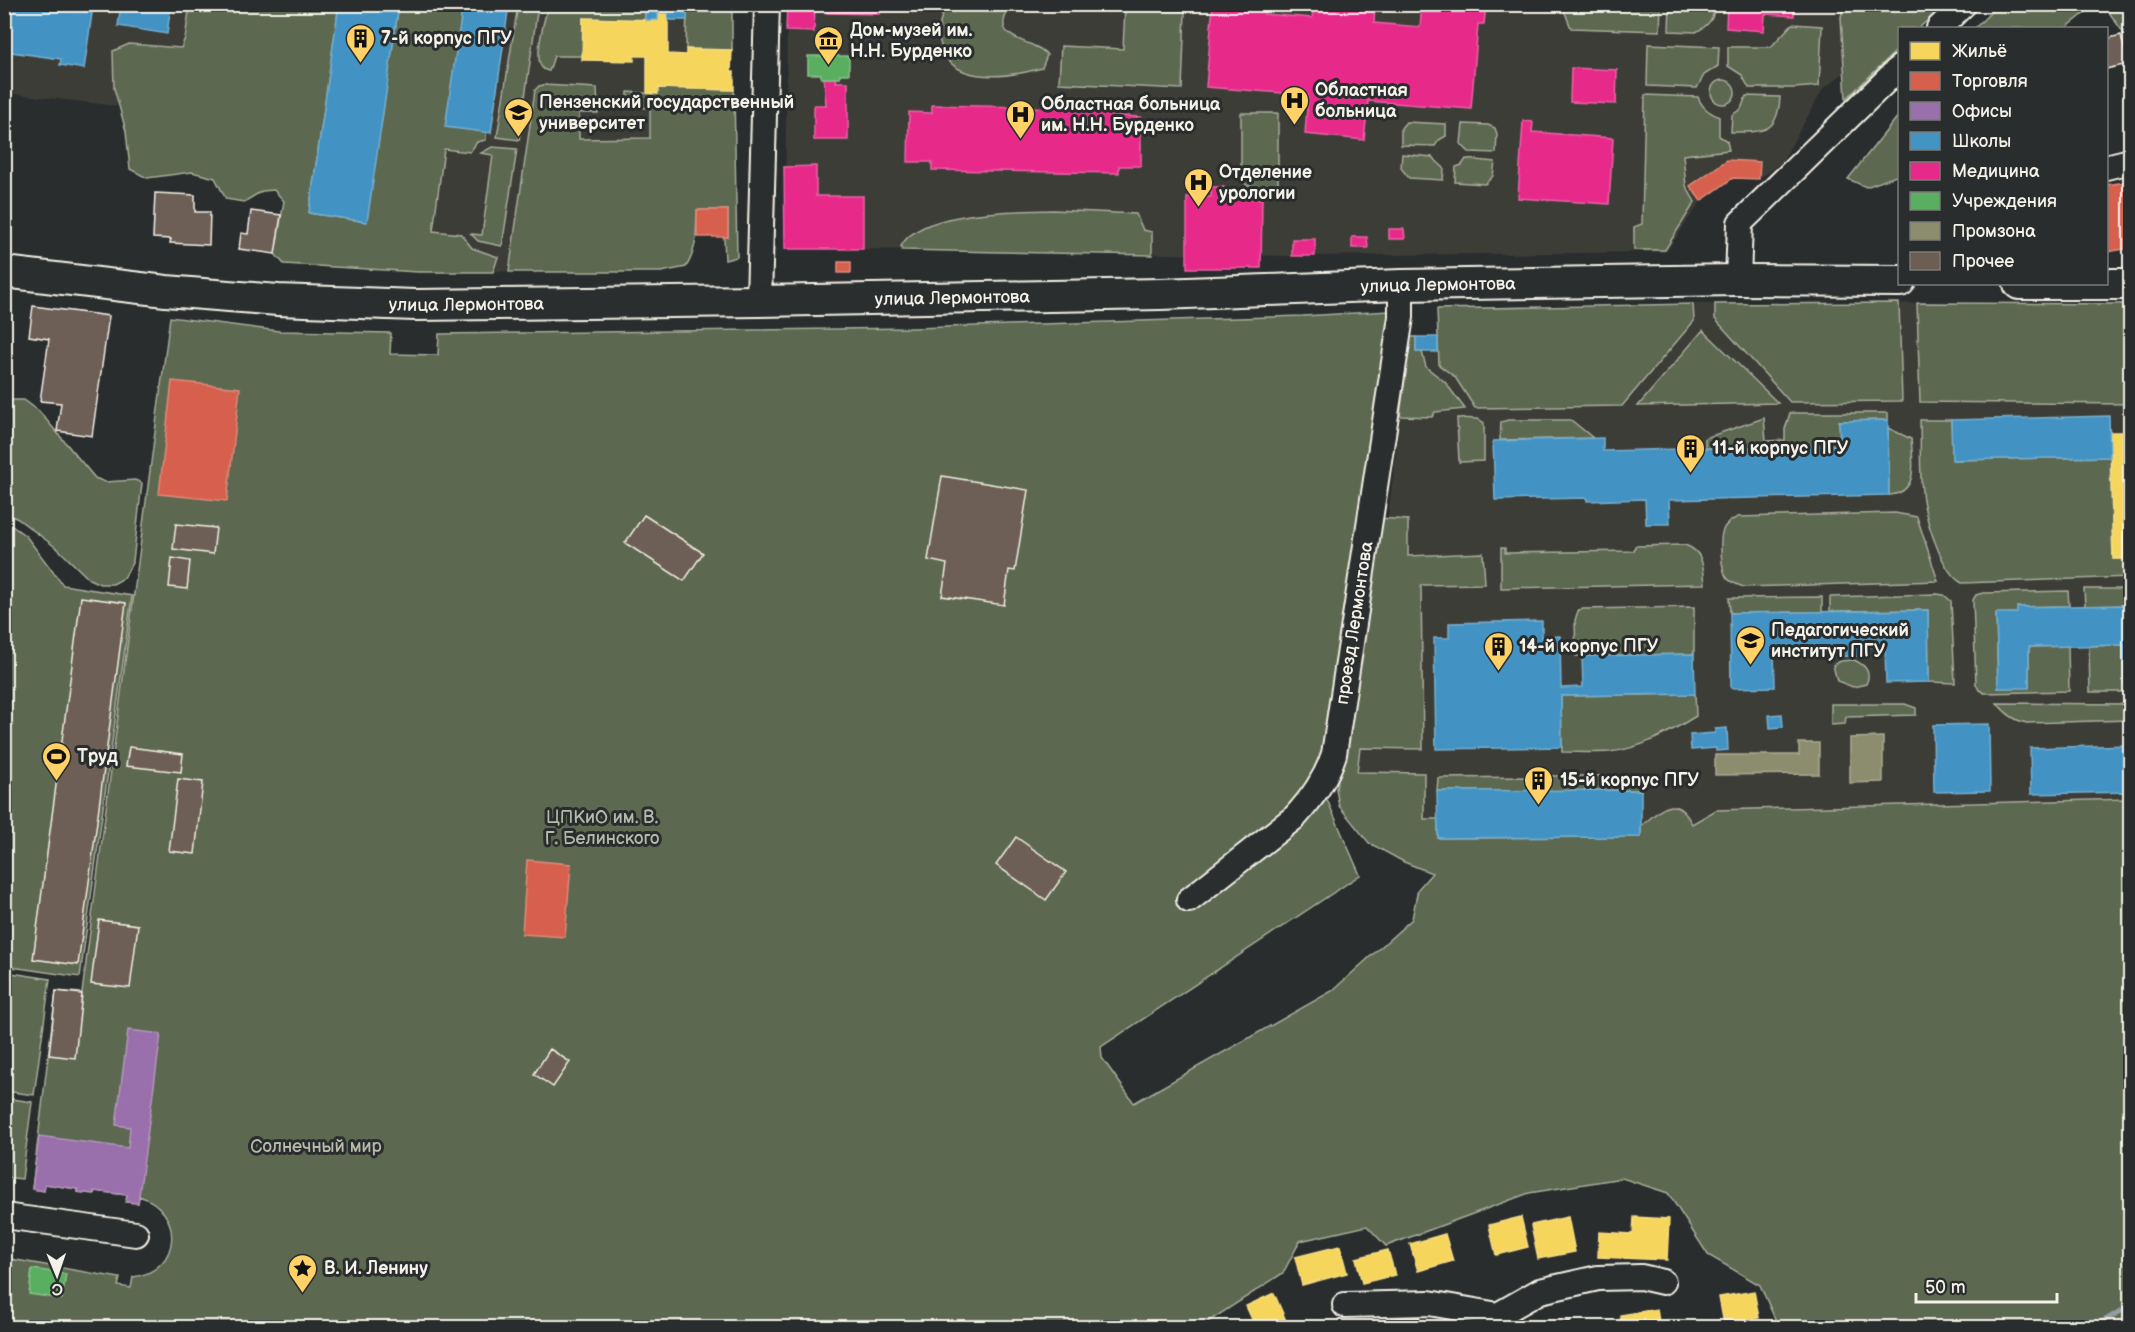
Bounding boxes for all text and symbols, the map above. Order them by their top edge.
place label: Дом-музей им. Н.Н. Бурденко [850,20,973,62]
building icon: 7-й корпус ПГУ [344,22,376,64]
museum icon: Дом-музей им. Н.Н. Бурденко [813,24,845,66]
legend [1898,27,2108,285]
place label: 7-й корпус ПГУ [381,28,513,49]
text: Жильё [1952,41,2007,62]
text: Торговля [1952,71,2028,92]
place label: Областная больница [1315,80,1408,122]
hospital icon: Областная больница [1278,84,1310,126]
place label: Пензенский государственный университет [539,92,794,134]
place label: Областная больница им. Н.Н. Бурденко [1041,94,1221,136]
school or university icon: Пензенский государственный университет [502,96,534,138]
hospital icon: Областная больница им. Н.Н. Бурденко [1004,98,1036,140]
text: Офисы [1952,101,2012,122]
text: Школы [1952,131,2011,152]
text: Медицина [1952,161,2040,182]
place label: Отделение урологии [1219,162,1312,204]
hospital icon: Отделение урологии [1182,166,1214,208]
text: Учреждения [1952,191,2057,212]
text: Промзона [1952,221,2036,242]
text: Прочее [1952,251,2014,272]
street label: улица Лермонтова [1360,273,1516,298]
street label: улица Лермонтова [875,286,1031,310]
street label: улица Лермонтова [388,293,545,316]
building icon: 11-й корпус ПГУ [1675,432,1707,474]
place label: 11-й корпус ПГУ [1712,438,1849,459]
street label: проезд Лермонтова [1332,539,1378,706]
place label: Педагогический институт ПГУ [1771,620,1909,662]
school or university icon: Педагогический институт ПГУ [1734,624,1766,666]
building icon: 14-й корпус ПГУ [1482,630,1514,672]
place label: 14-й корпус ПГУ [1519,636,1659,657]
sports icon: Труд [40,740,72,782]
place label: Труд [77,746,118,767]
building icon: 15-й корпус ПГУ [1523,764,1555,806]
place label: 15-й корпус ПГУ [1560,770,1700,791]
park label: ЦПКиО им. В. Г. Белинского [545,807,659,849]
park label: Солнечный мир [250,1136,382,1157]
north arrow [27,1245,87,1305]
place icon: В. И. Ленину [287,1252,319,1294]
place label: В. И. Ленину [324,1258,428,1279]
scale bar [1916,1266,2057,1304]
text: 50 m [1925,1277,1966,1298]
text: С [52,1279,63,1298]

